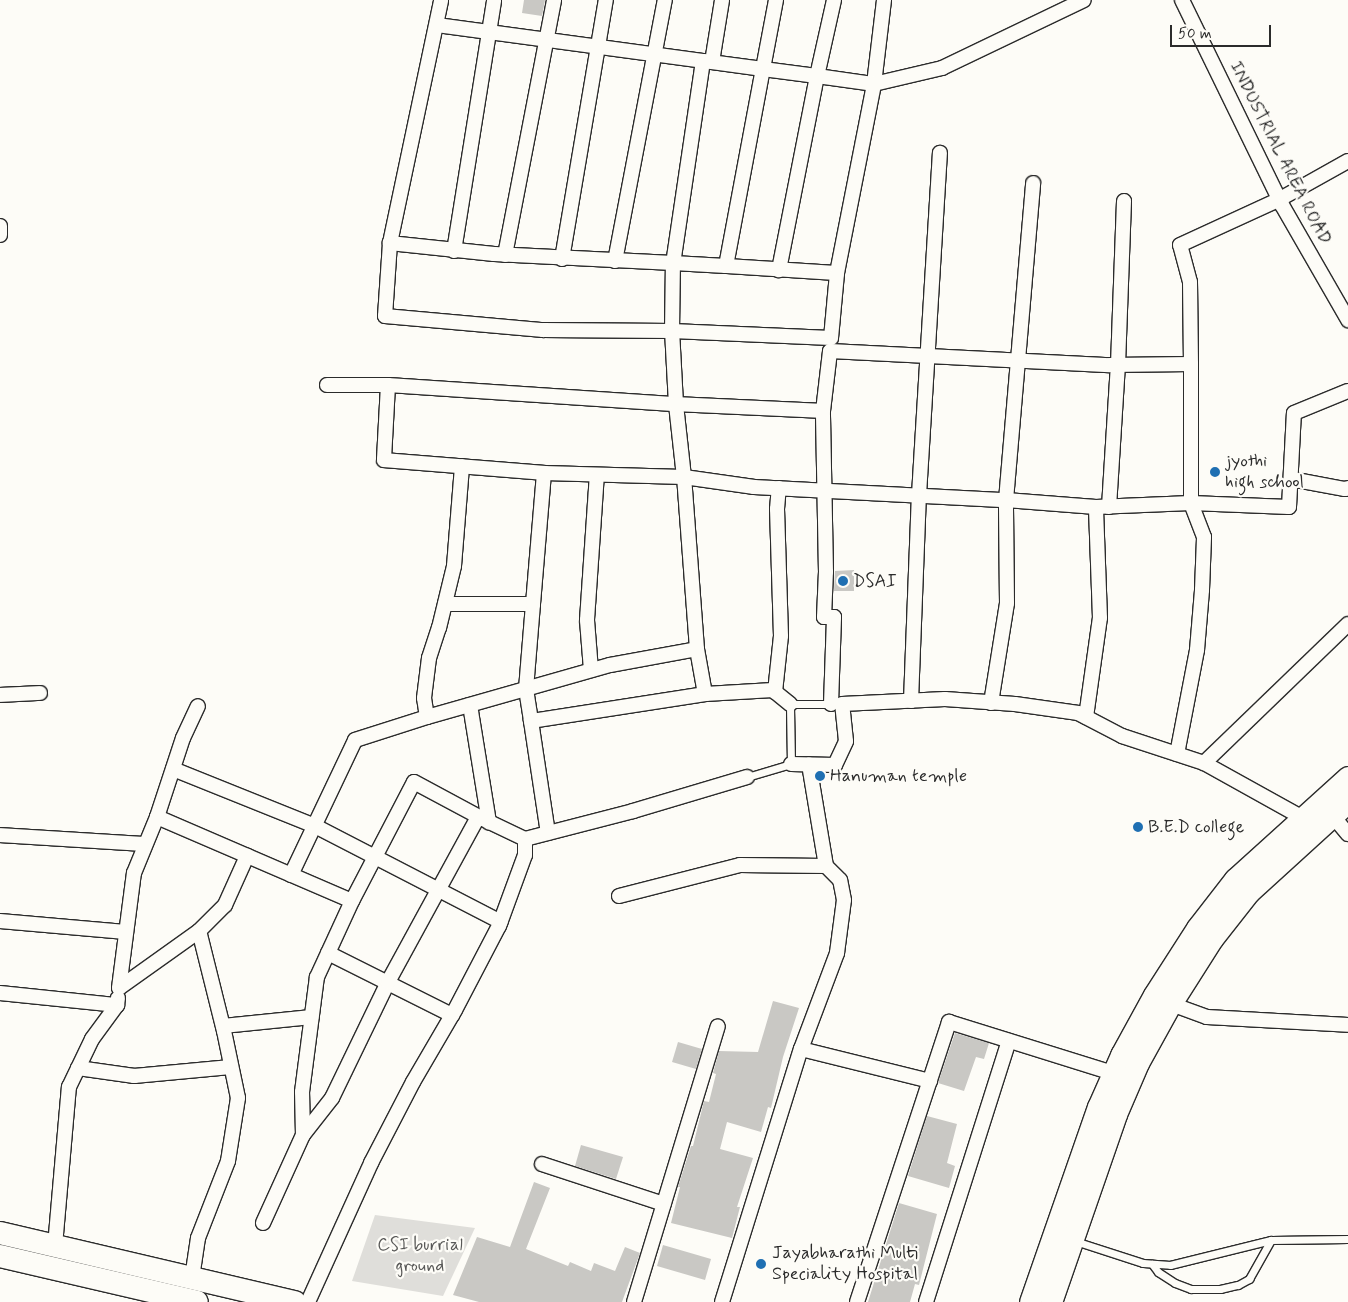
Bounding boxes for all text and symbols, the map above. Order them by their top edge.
scale bar [1173,15,1274,47]
text: 50 m [1178,24,1212,44]
street label: INDUSTRIAL AREA ROAD [1224,57,1336,249]
place label: jyothi high school [1225,451,1304,494]
marker: jyothi high school [1209,466,1221,478]
place label: DSAI [853,570,897,592]
marker: DSAI [837,575,849,587]
place label: Hanuman temple [830,765,968,787]
marker: Hanuman temple [814,770,826,782]
place label: B.E.D college [1148,816,1242,838]
marker: B.E.D college [1132,821,1144,833]
park label: CSI burrial ground [375,1235,465,1278]
place label: Jayabharathi Multi Speciality Hospital [772,1243,920,1286]
marker: Jayabharathi Multi Speciality Hospital [754,1257,768,1271]

